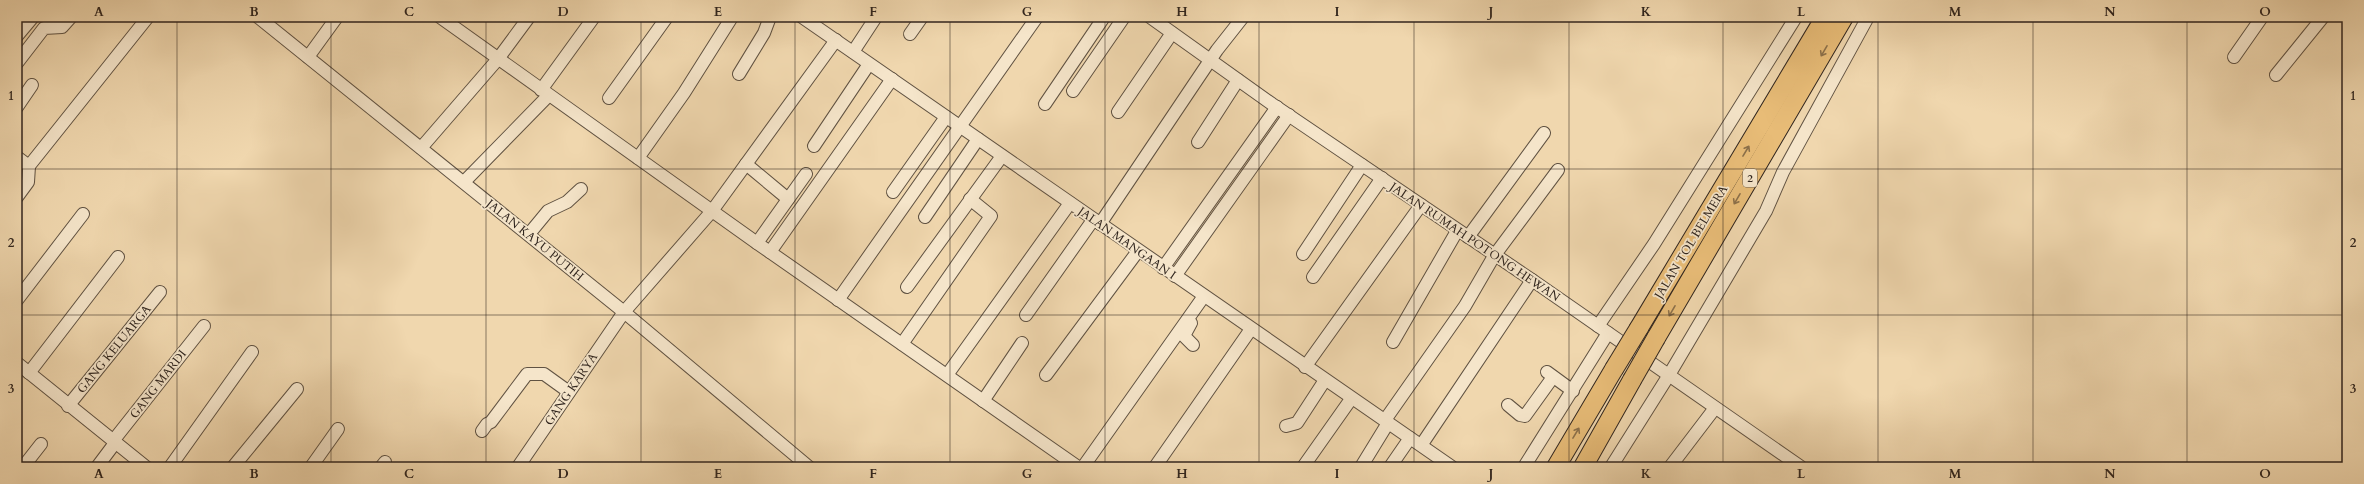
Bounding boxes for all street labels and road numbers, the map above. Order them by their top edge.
road number: 2 [1743,169,1757,187]
street label: JALAN RUMAH POTONG HEWAN [1385,178,1564,306]
street label: JALAN TOL BELMERA [1650,182,1732,304]
street label: JALAN KAYU PUTIH [481,194,587,284]
street label: JALAN MANGAAN I [1073,202,1179,283]
street label: GANG KELUARGA [73,301,155,396]
street label: GANG MARDI [126,346,190,422]
street label: GANG KARYA [541,349,601,428]

